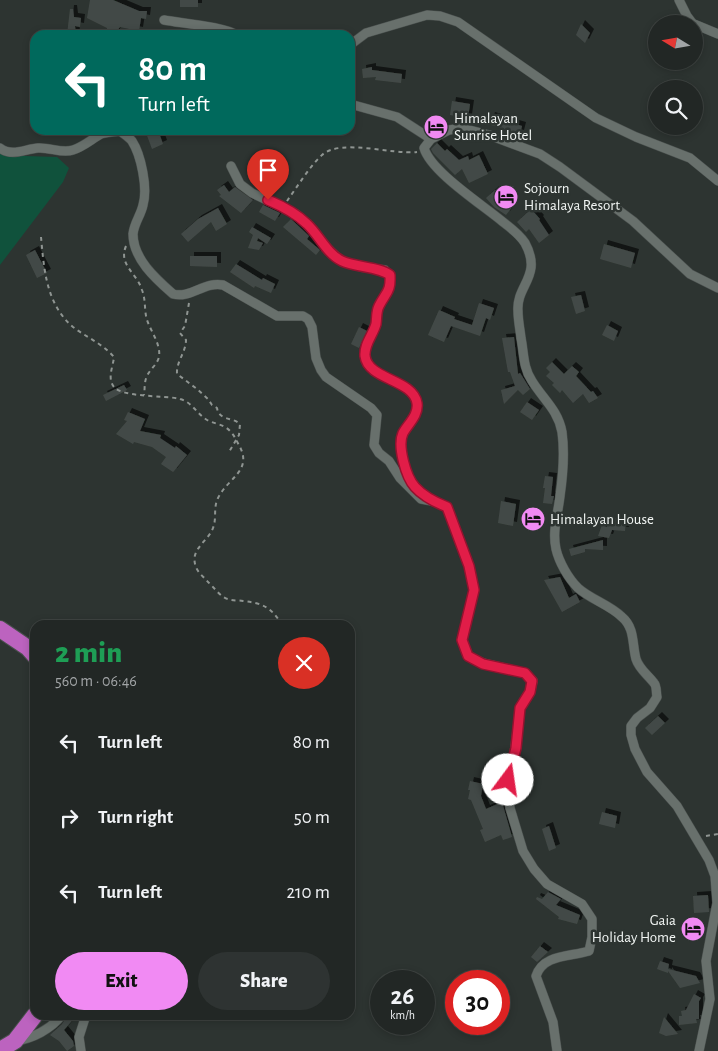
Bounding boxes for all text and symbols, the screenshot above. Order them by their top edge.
north arrow [648,15,702,70]
map controls [648,15,703,135]
icon: left [55,50,120,115]
text: 80 m [138,52,207,87]
button: search [648,80,703,135]
text: Turn left [138,93,210,115]
place label: Himalayan Sunrise Hotel [454,111,532,143]
hotel icon: Himalayan Sunrise Hotel [423,114,449,140]
pin [247,149,289,200]
icon: arrive [254,156,282,184]
place label: Sojourn Himalaya Resort [524,181,620,213]
hotel icon: Sojourn Himalaya Resort [493,184,519,210]
hotel icon: Himalayan House [520,506,546,532]
place label: Himalayan House [550,512,654,527]
button: close [278,637,330,689]
text: 2 min [55,638,122,668]
text: 560 m · 06:46 [55,673,137,689]
icon: left [55,729,83,757]
text: Turn left [98,733,162,752]
text: 80 m [293,733,330,752]
position arrow [481,753,533,805]
icon: right [55,804,83,832]
text: Turn right [98,808,173,827]
text: 50 m [294,808,330,827]
icon: left [55,879,83,907]
text: Turn left [98,883,162,902]
text: 210 m [286,883,330,902]
place label: Gaia Holiday Home [592,913,676,945]
hotel icon: Gaia Holiday Home [680,916,706,942]
button: Exit [55,952,188,1010]
button: Share [198,952,330,1010]
speed limit sign: 30 [445,970,510,1035]
text: 26 [391,984,414,1009]
text: km/h [390,1009,415,1021]

